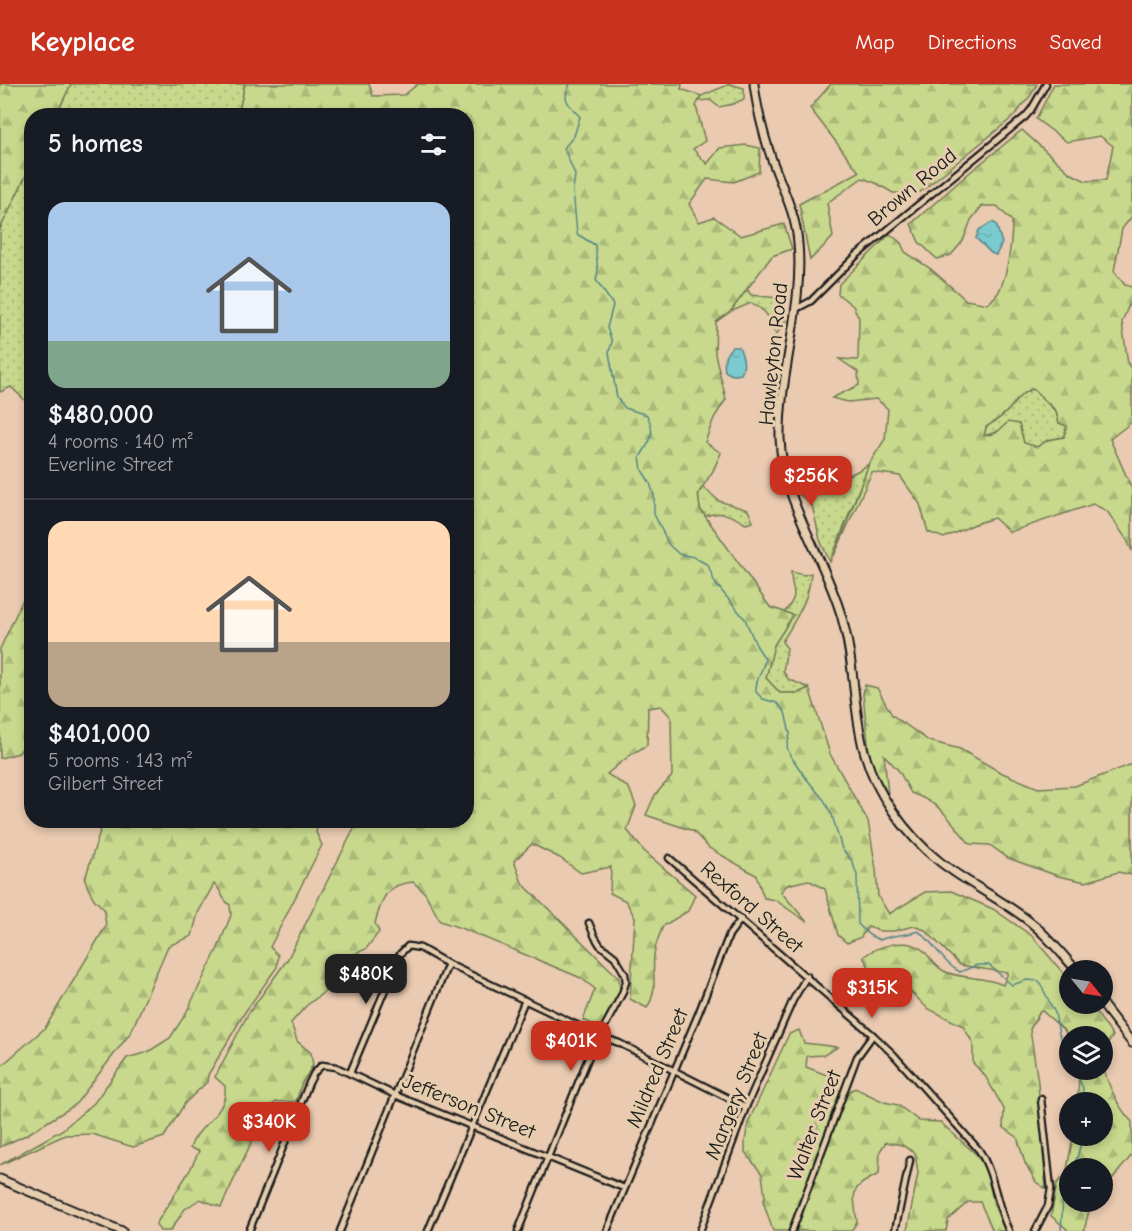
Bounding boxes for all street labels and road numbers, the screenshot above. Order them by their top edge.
street label: Brown Road [863,143,961,231]
street label: Hawleyton Road [754,281,792,427]
street label: Rexford Street [696,856,809,959]
street label: Mildred Street [621,1004,693,1131]
street label: Margery Street [700,1028,773,1163]
street label: Walter Street [782,1066,846,1183]
street label: Jefferson Street [399,1068,540,1144]

